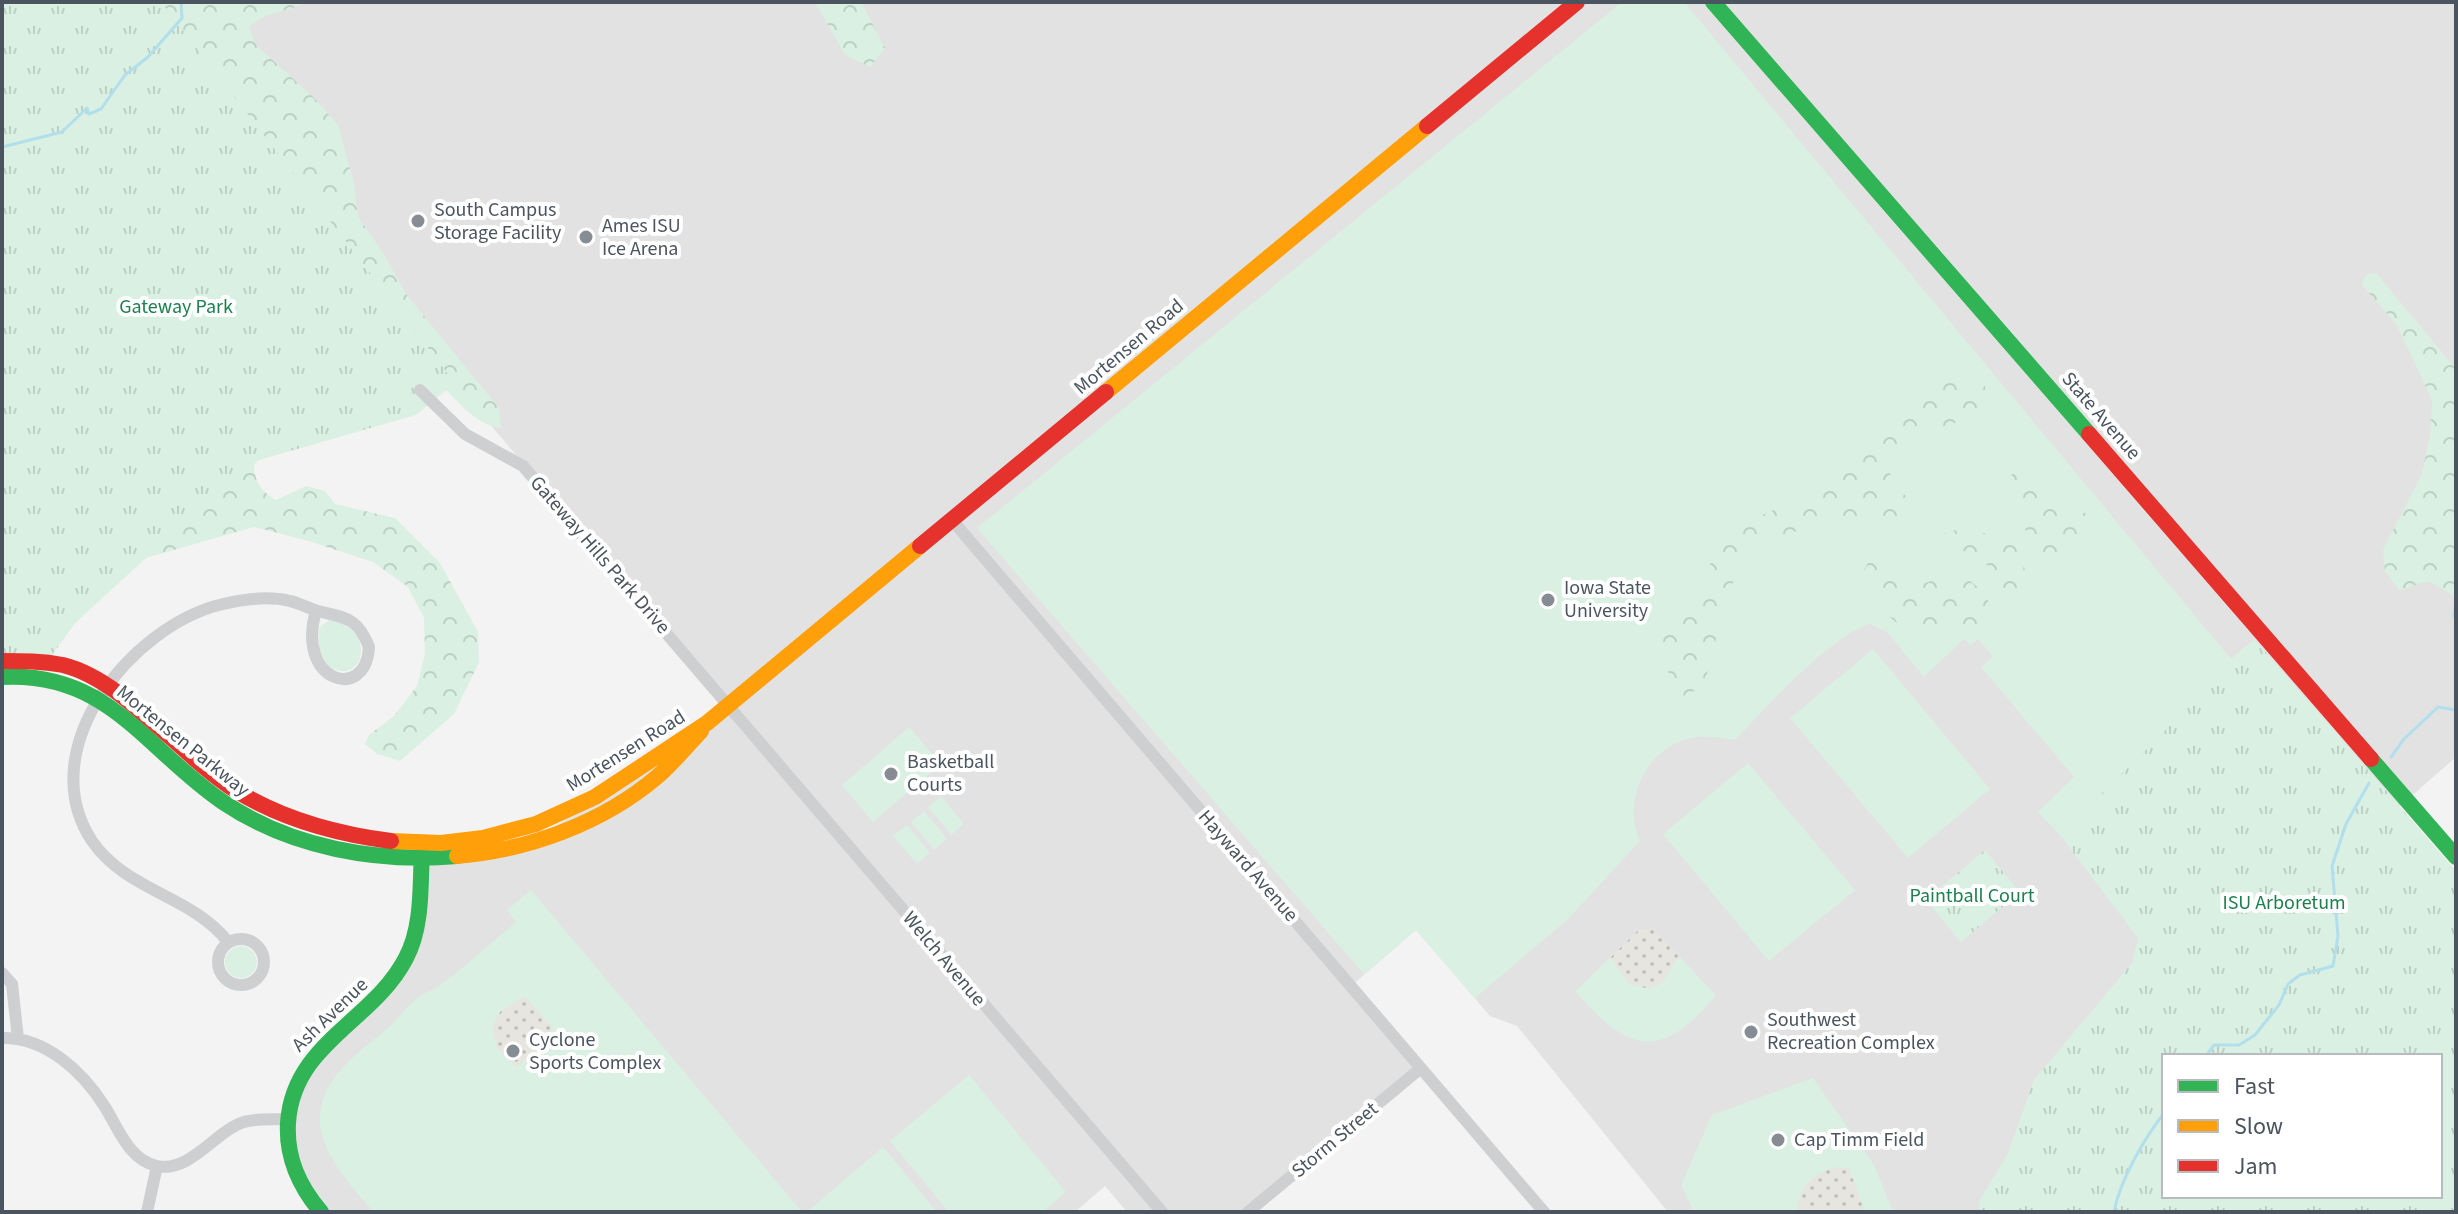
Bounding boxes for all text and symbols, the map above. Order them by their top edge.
place label: South Campus Storage Facility [434,196,562,247]
marker: South Campus Storage Facility [409,212,427,230]
place label: Ames ISU Ice Arena [602,212,681,263]
marker: Ames ISU Ice Arena [577,228,595,246]
park label: Gateway Park [119,293,233,321]
street label: Mortensen Road [1068,293,1190,401]
street label: State Avenue [2055,366,2147,466]
street label: Gateway Hills Park Drive [523,470,677,640]
place label: Iowa State University [1564,574,1651,625]
marker: Iowa State University [1539,591,1557,609]
street label: Mortensen Parkway [110,679,256,804]
street label: Mortensen Road [561,703,691,799]
place label: Basketball Courts [907,748,994,799]
marker: Basketball Courts [882,765,900,783]
street label: Hayward Avenue [1191,804,1305,928]
park label: Paintball Court [1909,882,2035,910]
park label: ISU Arboretum [2222,889,2346,917]
street label: Welch Avenue [896,905,992,1013]
street label: Ash Avenue [286,971,374,1058]
place label: Southwest Recreation Complex [1767,1006,1935,1057]
marker: Southwest Recreation Complex [1742,1023,1760,1041]
place label: Cyclone Sports Complex [529,1026,661,1077]
marker: Cyclone Sports Complex [504,1042,522,1060]
legend [2162,1054,2442,1198]
text: Fast [2234,1069,2275,1104]
street label: Storm Street [1286,1095,1384,1185]
text: Slow [2234,1109,2283,1144]
place label: Cap Timm Field [1794,1126,1924,1154]
marker: Cap Timm Field [1769,1131,1787,1149]
text: Jam [2234,1149,2278,1184]

